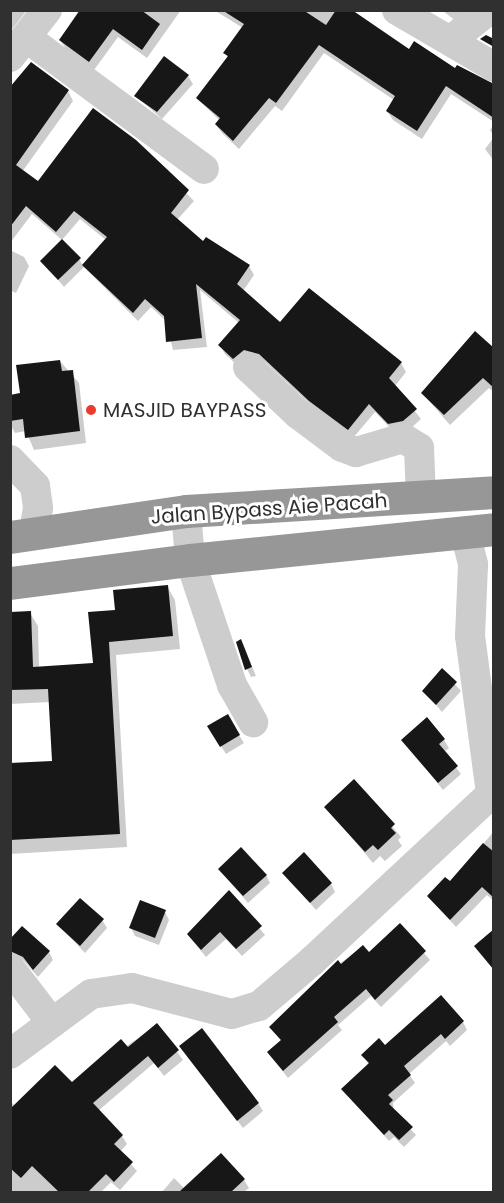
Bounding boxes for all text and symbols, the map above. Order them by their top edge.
place label: MASJID BAYPASS [103,398,266,422]
marker: MASJID BAYPASS [84,403,98,417]
street label: Jalan Bypass Aie Pacah [150,489,388,529]

